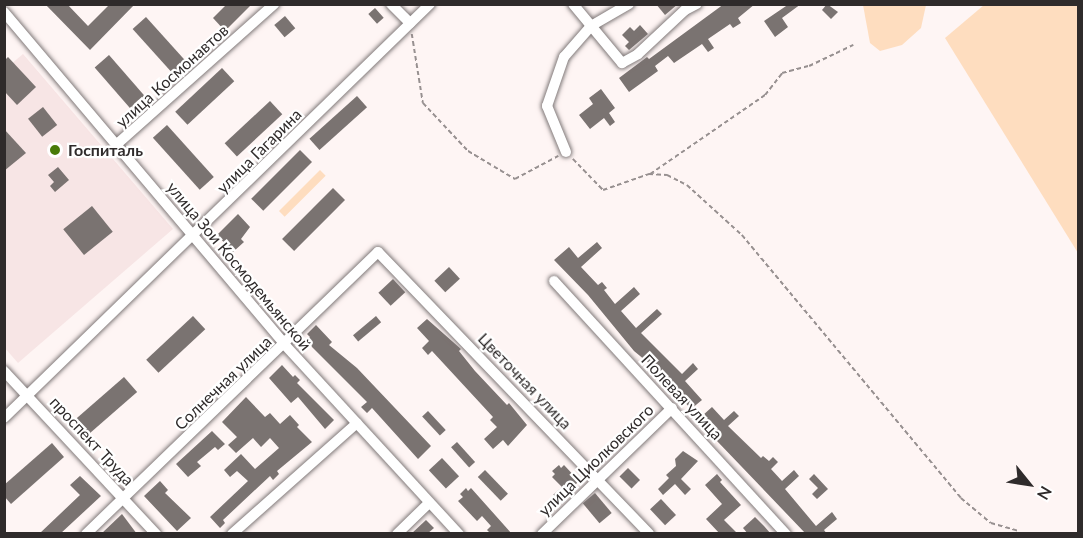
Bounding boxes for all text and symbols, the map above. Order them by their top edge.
street label: улица Космонавтов [112,21,232,131]
street label: улица Гагарина [213,105,305,197]
place label: Госпиталь [68,140,143,160]
marker: Госпиталь [46,141,64,159]
street label: улица Зои Космодемьянской [163,178,315,354]
street label: Цветочная улица [474,329,576,433]
street label: Солнечная улица [171,332,275,434]
street label: Полевая улица [638,350,726,444]
street label: проспект Труда [46,393,138,489]
street label: улица Циолковского [534,400,658,520]
north arrow [999,454,1059,514]
text: N [1034,483,1056,503]

